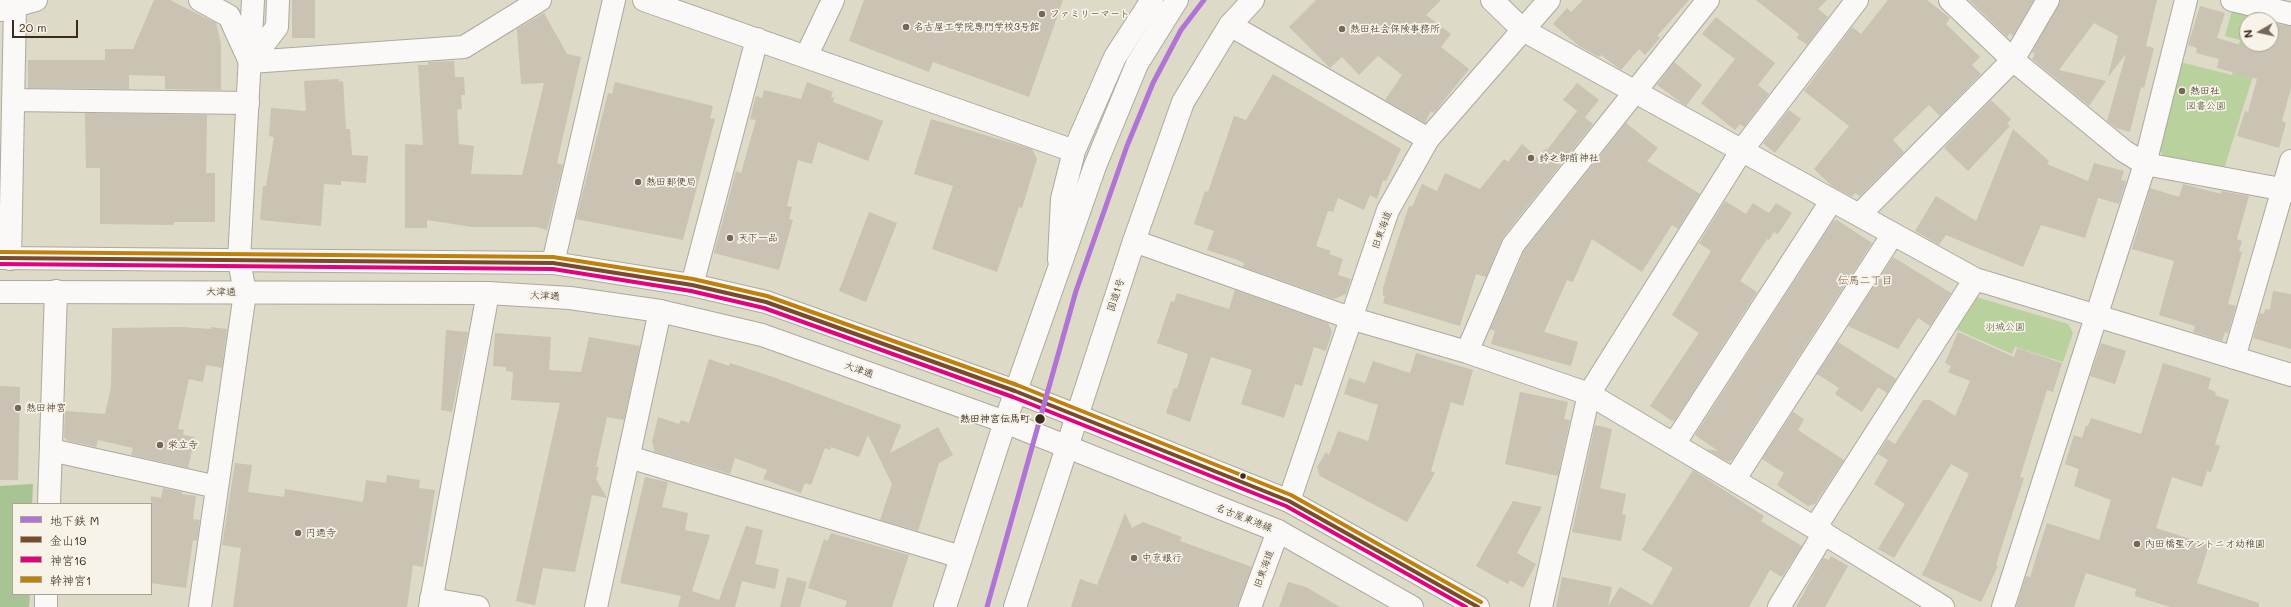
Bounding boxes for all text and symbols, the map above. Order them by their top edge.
place label: ファミリーマート [1050,8,1130,20]
marker: ファミリーマート [1037,9,1047,19]
scale bar [14,12,80,38]
north arrow [2239,12,2279,52]
text: 20 m [19,19,47,35]
place label: 名古屋工学院専門学校3号館 [914,21,1040,33]
marker: 名古屋工学院専門学校3号館 [901,22,911,32]
place label: 熱田社会保険事務所 [1350,23,1440,35]
marker: 熱田社会保険事務所 [1337,24,1347,34]
text: N [2240,29,2256,39]
place label: 熱田社 [2190,85,2220,97]
marker: 熱田社 [2177,86,2187,96]
park label: 図書公園 [2186,100,2226,112]
place label: 鈴之御前神社 [1539,152,1599,164]
marker: 鈴之御前神社 [1526,153,1536,163]
place label: 熱田郵便局 [646,176,696,188]
marker: 熱田郵便局 [633,177,643,187]
street label: 旧東海道 [1370,209,1394,251]
place label: 天下一品 [738,232,778,244]
marker: 天下一品 [725,233,735,243]
district label: 伝馬二丁目 [1838,274,1892,288]
street label: 国道1号 [1105,277,1127,313]
street label: 大津通 [206,286,236,298]
street label: 大津通 [530,289,560,303]
park label: 羽城公園 [1985,321,2025,333]
street label: 大津通 [843,359,875,381]
place label: 熱田神宮 [26,402,66,414]
marker: 熱田神宮 [13,403,23,413]
marker: 熱田神宮伝馬町 [1033,412,1047,426]
place label: 熱田神宮伝馬町 [960,413,1030,425]
place label: 栄立寺 [168,439,198,451]
marker: 栄立寺 [155,440,165,450]
unlabelled marker [1238,471,1248,481]
street label: 名古屋東港線 [1214,502,1274,534]
legend [12,503,152,595]
text: 地下鉄 M [50,512,99,528]
place label: 円通寺 [306,527,336,539]
marker: 円通寺 [293,528,303,538]
text: 金山19 [50,532,86,548]
place label: 内田橋聖アントニオ幼稚園 [2145,538,2265,550]
marker: 内田橋聖アントニオ幼稚園 [2132,539,2142,549]
street label: 旧東海道 [1252,548,1276,590]
text: 神宮16 [50,552,87,568]
place label: 中京銀行 [1142,552,1182,564]
marker: 中京銀行 [1129,553,1139,563]
text: 幹神宮1 [50,572,91,588]

